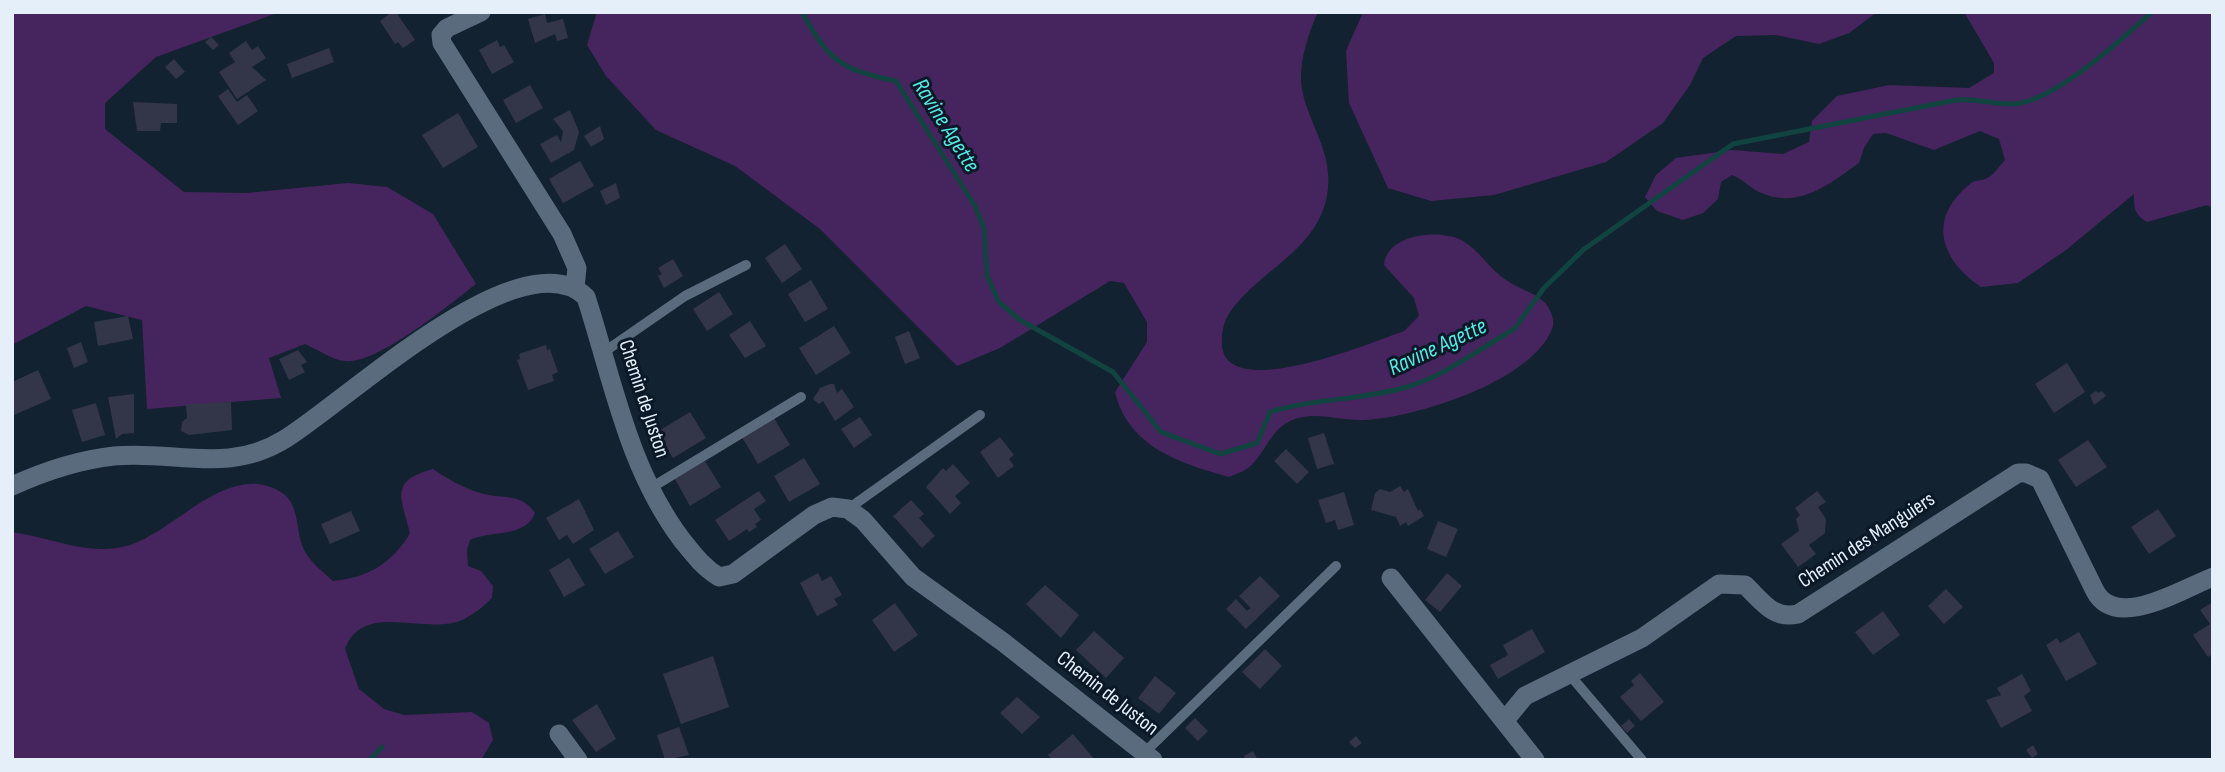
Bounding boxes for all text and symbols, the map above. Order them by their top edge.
water label: Ravine Agette [905,74,985,178]
water label: Ravine Agette [1384,313,1492,383]
street label: Chemin de Juston [612,337,674,461]
street label: Chemin des Manguiers [1794,487,1940,595]
street label: Chemin de Juston [1051,646,1163,742]

